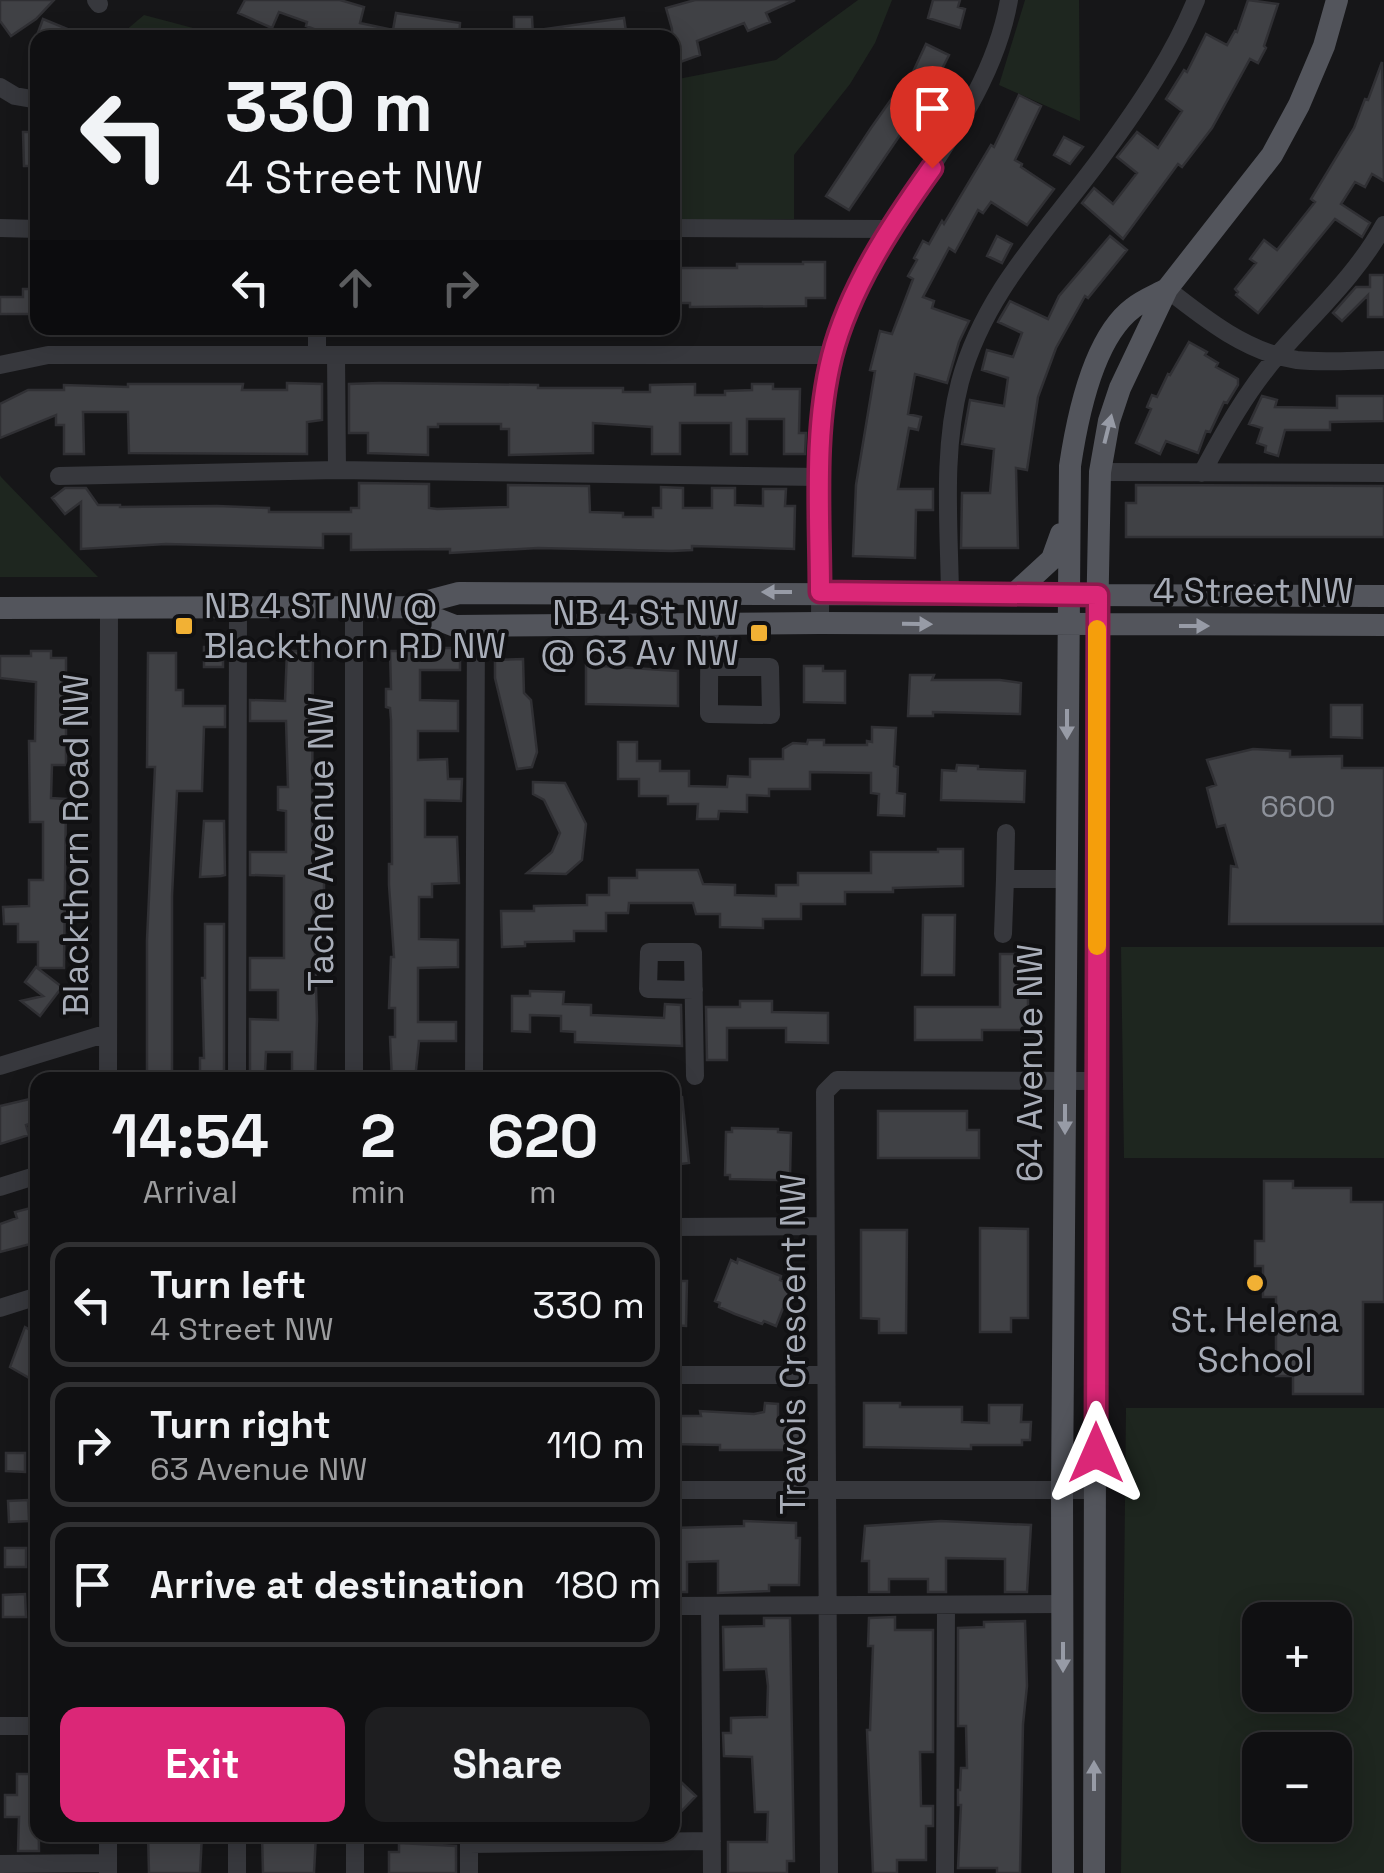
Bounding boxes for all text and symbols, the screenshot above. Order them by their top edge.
text: 330 m [225,62,433,151]
pin [890,66,975,169]
icon: left [60,70,190,200]
icon: arrive [905,81,960,136]
text: 4 Street NW [225,149,483,206]
icon: left [223,260,278,315]
icon: ahead [328,260,383,315]
icon: right [433,260,488,315]
one-way arrow [1101,413,1116,444]
street label: 4 Street NW [1153,569,1353,613]
place label: NB 4 ST NW @ Blackthorn RD NW [204,584,506,668]
one-way arrow [760,584,792,600]
place label: NB 4 St NW @ 63 Av NW [540,591,739,675]
marker: NB 4 ST NW @ Blackthorn RD NW [173,615,195,637]
one-way arrow [902,616,934,632]
one-way arrow [1179,618,1211,634]
marker: NB 4 St NW @ 63 Av NW [748,622,770,644]
street label: Blackthorn Road NW [54,674,98,1016]
street label: Tache Avenue NW [299,696,343,992]
one-way arrow [1059,708,1075,740]
house number: 6600 [1260,787,1336,826]
street label: 64 Avenue NW [1008,944,1052,1182]
text: 14:54 [112,1098,269,1175]
text: 2 [360,1098,396,1175]
text: 620 [487,1098,598,1175]
one-way arrow [1057,1103,1073,1135]
text: Arrival [143,1172,238,1212]
text: min [350,1172,405,1212]
text: m [529,1172,557,1212]
street label: Travois Crescent NW [771,1173,815,1515]
text: Turn left [150,1261,306,1309]
marker: St. Helena School [1244,1272,1266,1294]
icon: left [65,1277,120,1332]
text: 330 m [532,1281,645,1329]
place label: St. Helena School [1171,1298,1339,1382]
text: 4 Street NW [150,1309,333,1349]
text: Turn right [150,1401,331,1449]
position arrow [1044,1401,1148,1505]
icon: right [65,1417,120,1472]
text: 110 m [546,1421,645,1469]
text: 63 Avenue NW [150,1449,367,1489]
icon: arrive [65,1557,120,1612]
text: Arrive at destination [150,1561,525,1609]
text: 180 m [555,1561,661,1609]
map controls [1242,1602,1352,1842]
button: + [1242,1602,1352,1712]
one-way arrow [1055,1642,1071,1674]
button: Exit [60,1707,345,1822]
button: Share [365,1707,650,1822]
button: − [1242,1732,1352,1842]
one-way arrow [1086,1759,1102,1791]

